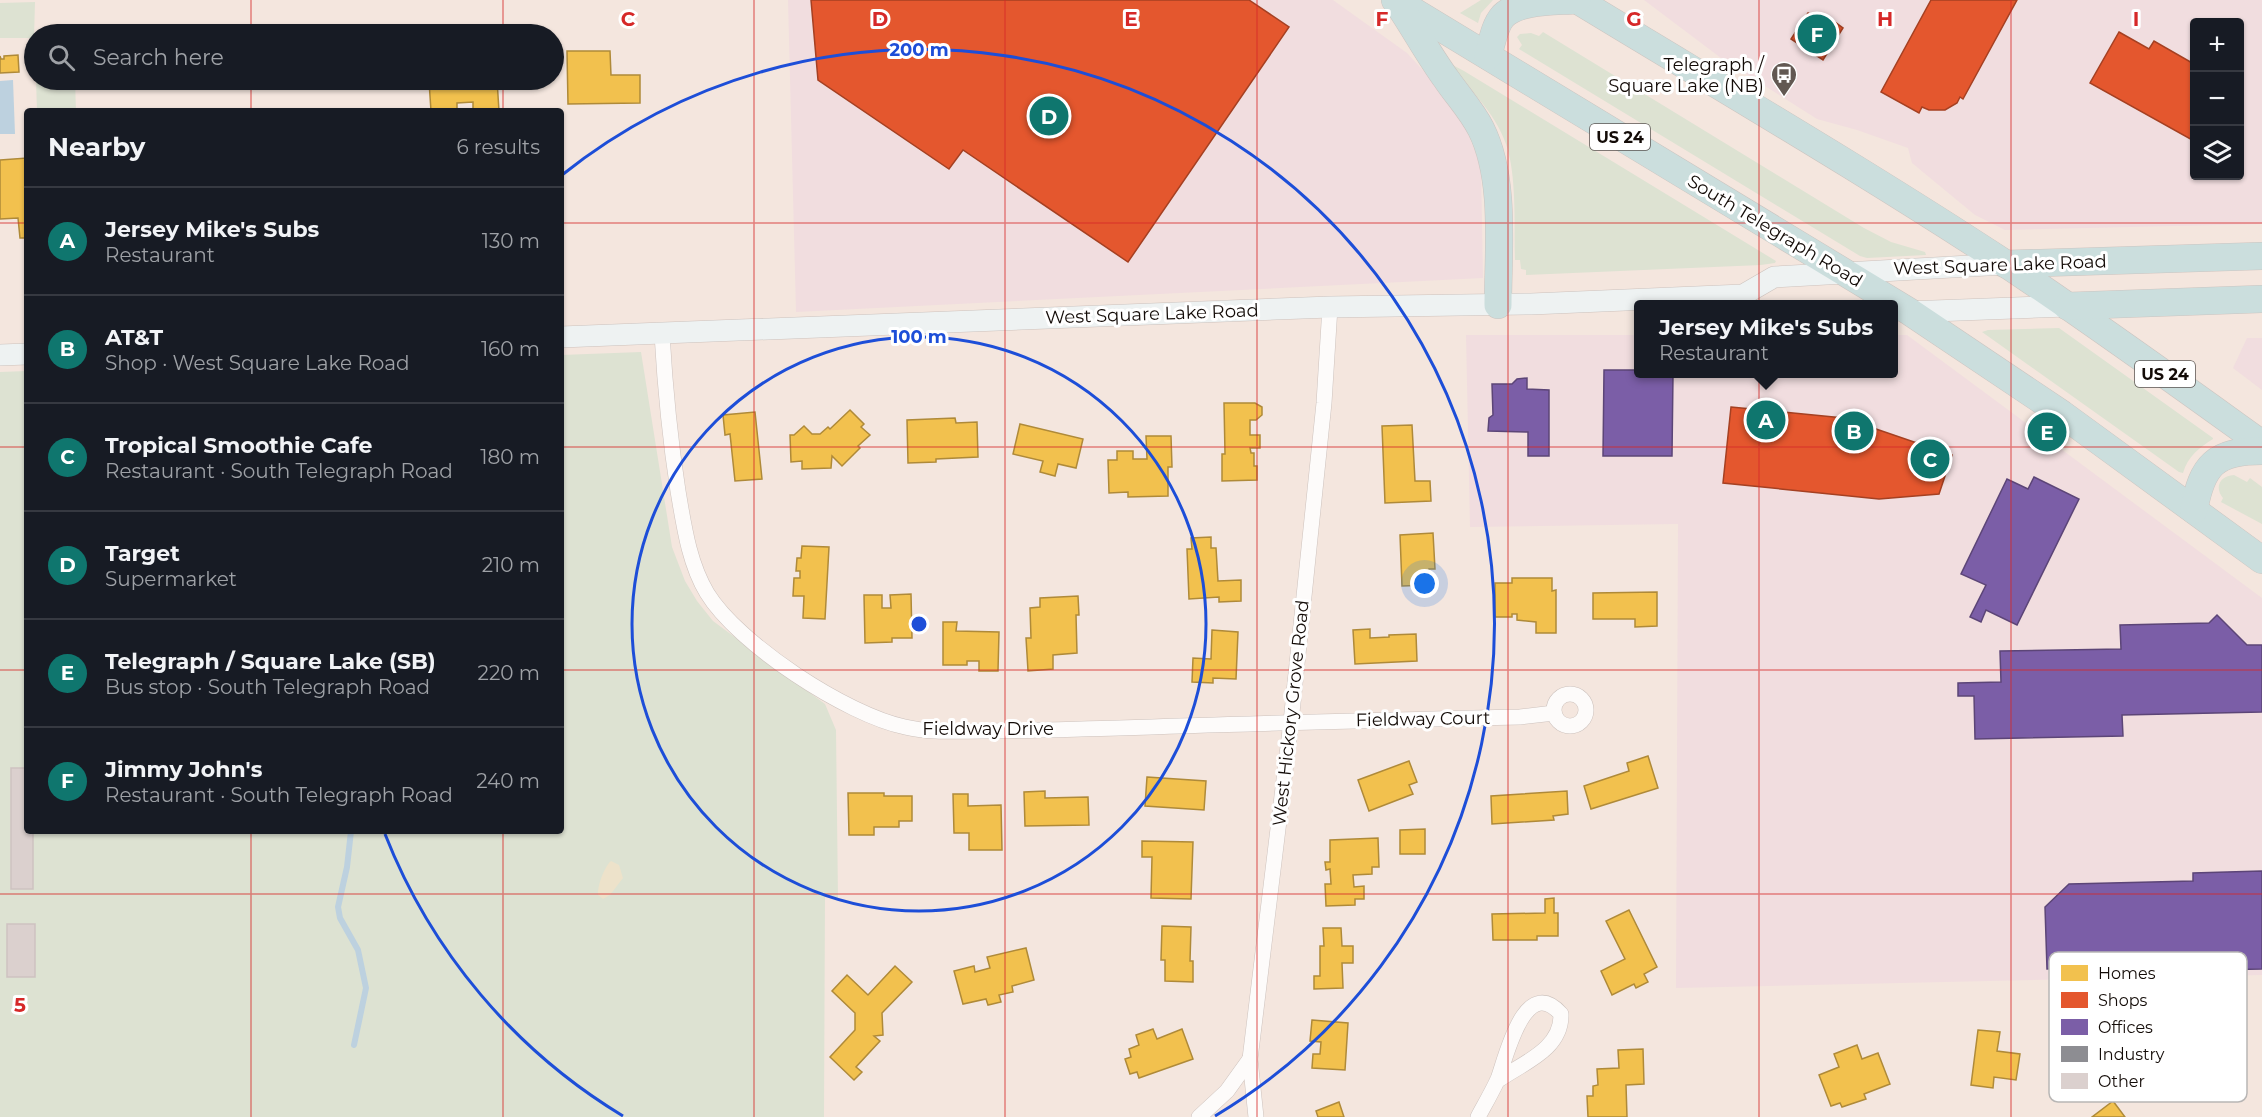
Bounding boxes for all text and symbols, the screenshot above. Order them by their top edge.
text: C [621,7,636,31]
text: D [872,7,888,31]
text: E [1124,7,1138,31]
text: F [1376,7,1389,31]
text: G [1626,7,1642,31]
text: H [1877,7,1893,31]
text: I [2133,7,2139,31]
pin: F [1798,12,1836,57]
map controls [2190,18,2244,180]
button: + [2190,18,2244,72]
search box [24,24,564,90]
text: 200 m [889,39,949,61]
icon: search [45,41,78,74]
text: Search here [93,44,224,71]
place label: Telegraph / Square Lake (NB) [1608,54,1765,97]
bus stop icon: Telegraph / Square Lake (NB) [1769,60,1799,98]
button: − [2190,72,2244,126]
pin: D [1030,94,1068,138]
road number: US 24 [1590,124,1650,150]
button: layers [2190,126,2244,180]
text: Nearby [48,131,145,163]
text: 6 results [456,135,540,159]
street label: South Telegraph Road [1684,170,1866,292]
text: Jersey Mike's Subs [105,216,319,243]
text: A [60,229,75,253]
text: 130 m [482,229,540,253]
text: Restaurant [105,243,215,267]
street label: West Square Lake Road [1893,250,2107,280]
street label: West Square Lake Road [1045,299,1259,329]
popup [1634,300,1898,378]
text: Jersey Mike's Subs [1659,314,1873,341]
text: AT&T [105,324,163,351]
text: 100 m [891,326,947,348]
text: B [60,337,75,361]
text: 160 m [481,337,540,361]
text: Restaurant [1659,341,1769,365]
text: Shop · West Square Lake Road [105,351,410,375]
road number: US 24 [2135,361,2195,387]
pin: A [1746,398,1786,442]
pin: B [1834,408,1874,454]
pin: E [2028,410,2066,454]
text: Tropical Smoothie Cafe [105,432,372,459]
pin: C [1910,436,1950,482]
text: C [60,445,75,469]
text: 180 m [480,445,540,469]
text: Restaurant · South Telegraph Road [105,459,453,483]
text: Target [105,540,180,567]
text: D [59,553,76,577]
text: 210 m [482,553,540,577]
text: Supermarket [105,567,237,591]
your location [1410,569,1439,598]
street label: West Hickory Grove Road [1268,599,1314,827]
centre of rings [909,614,929,634]
text: Telegraph / Square Lake (SB) [105,648,436,675]
text: E [61,661,74,685]
text: 220 m [478,661,540,685]
text: Bus stop · South Telegraph Road [105,675,430,699]
street label: Fieldway Court [1355,707,1491,731]
street label: Fieldway Drive [922,718,1054,740]
text: Jimmy John's [105,756,262,783]
text: F [61,769,74,793]
text: 240 m [476,769,540,793]
text: Restaurant · South Telegraph Road [105,783,453,807]
legend [2049,952,2247,1102]
text: Homes [2098,964,2156,983]
text: Shops [2098,991,2148,1010]
text: 5 [14,993,26,1017]
text: Offices [2098,1018,2153,1037]
text: Industry [2098,1045,2165,1064]
text: Other [2098,1072,2145,1091]

